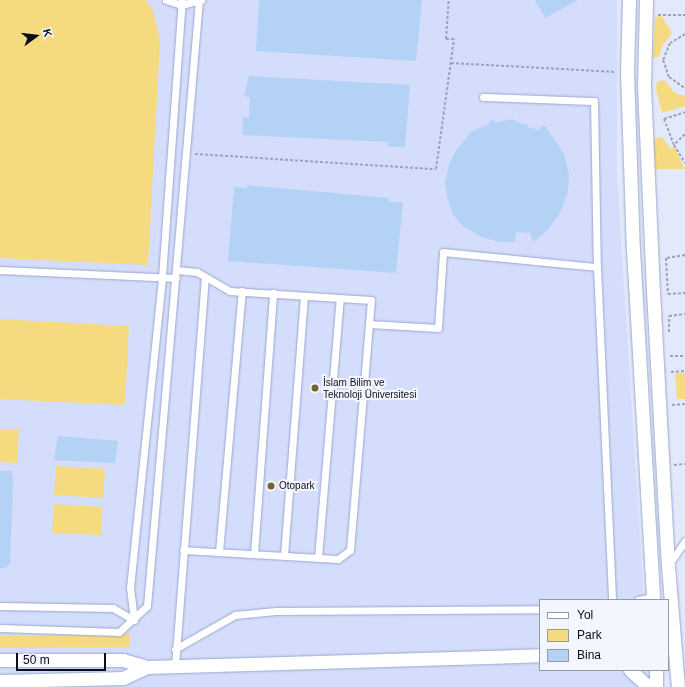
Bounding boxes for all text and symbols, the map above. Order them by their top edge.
north arrow [16,16,56,56]
text: K [41,27,54,38]
place label: İslam Bilim ve Teknoloji Üniversitesi [323,376,416,400]
marker: İslam Bilim ve Teknoloji Üniversitesi [310,383,320,393]
place label: Otopark [279,480,315,492]
marker: Otopark [266,481,276,491]
legend [539,599,669,671]
text: Yol [577,608,593,622]
text: Park [577,628,602,642]
scale bar [18,645,108,671]
text: Bina [577,648,601,662]
text: 50 m [23,653,50,667]

